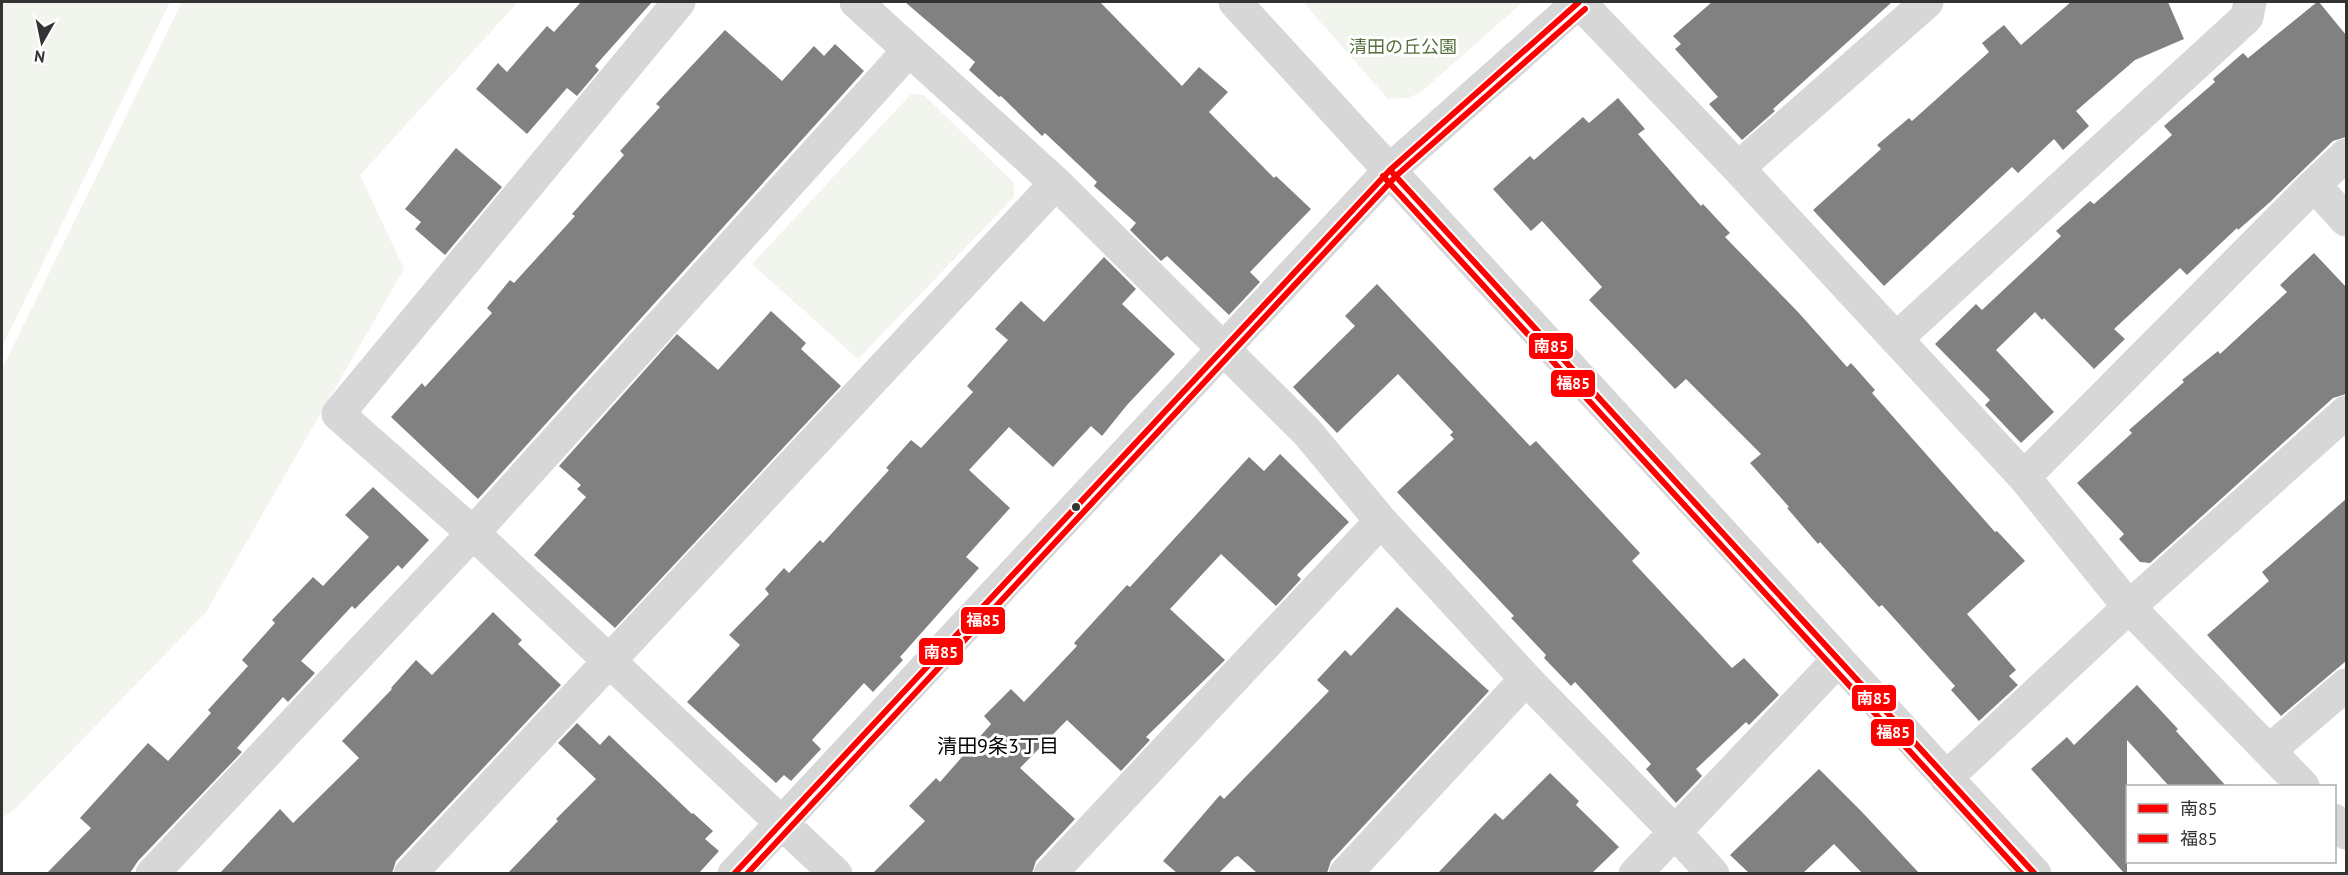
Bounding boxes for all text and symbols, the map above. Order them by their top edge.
north arrow [12,12,72,72]
park label: 清田の丘公園 [1349,35,1457,58]
text: N [33,46,46,68]
line badge: 南85 [1528,332,1574,360]
text: 南85 [1534,336,1568,356]
line badge: 福85 [1550,369,1596,398]
text: 福85 [1556,373,1590,393]
unlabelled marker [1070,501,1082,513]
line badge: 福85 [960,606,1006,635]
text: 福85 [966,610,1000,630]
line badge: 南85 [918,637,964,666]
text: 南85 [924,642,958,662]
line badge: 南85 [1851,684,1897,712]
text: 南85 [1857,688,1891,708]
line badge: 福85 [1870,718,1915,747]
text: 福85 [1876,722,1910,742]
district label: 清田9条3丁目 [937,733,1059,759]
legend [2126,785,2336,863]
text: 南85 [2180,797,2218,820]
text: 福85 [2180,827,2218,850]

